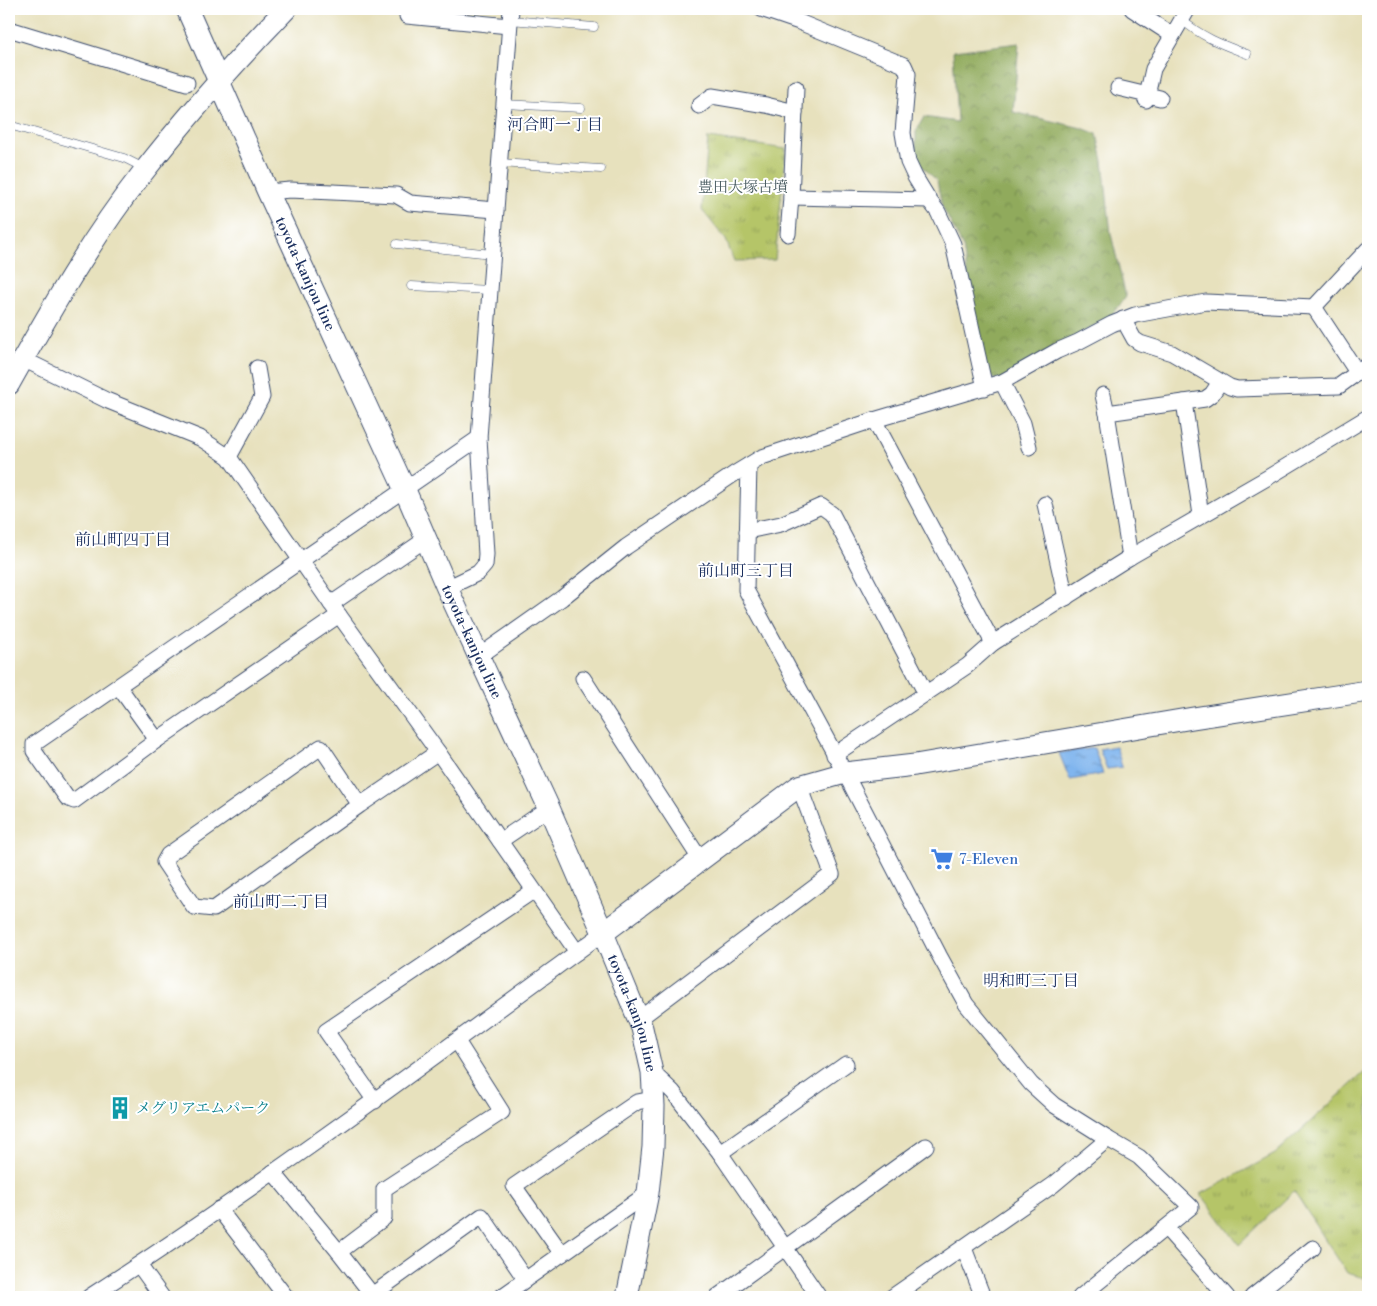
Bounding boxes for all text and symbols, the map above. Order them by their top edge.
district label: 河合町一丁目 [507,115,603,135]
park label: 豊田大塚古墳 [698,178,788,197]
street label: toyota-kanjou line [271,214,340,334]
district label: 前山町四丁目 [75,530,171,550]
district label: 前山町三丁目 [698,561,794,581]
street label: toyota-kanjou line [437,582,507,702]
supermarket icon: 7-Eleven [929,846,955,872]
place label: 7-Eleven [959,850,1018,869]
district label: 前山町二丁目 [233,892,329,912]
street label: toyota-kanjou line [603,951,661,1074]
district label: 明和町三丁目 [983,971,1079,991]
building icon: メグリアエムパーク [107,1095,133,1121]
place label: メグリアエムパーク [136,1099,270,1118]

